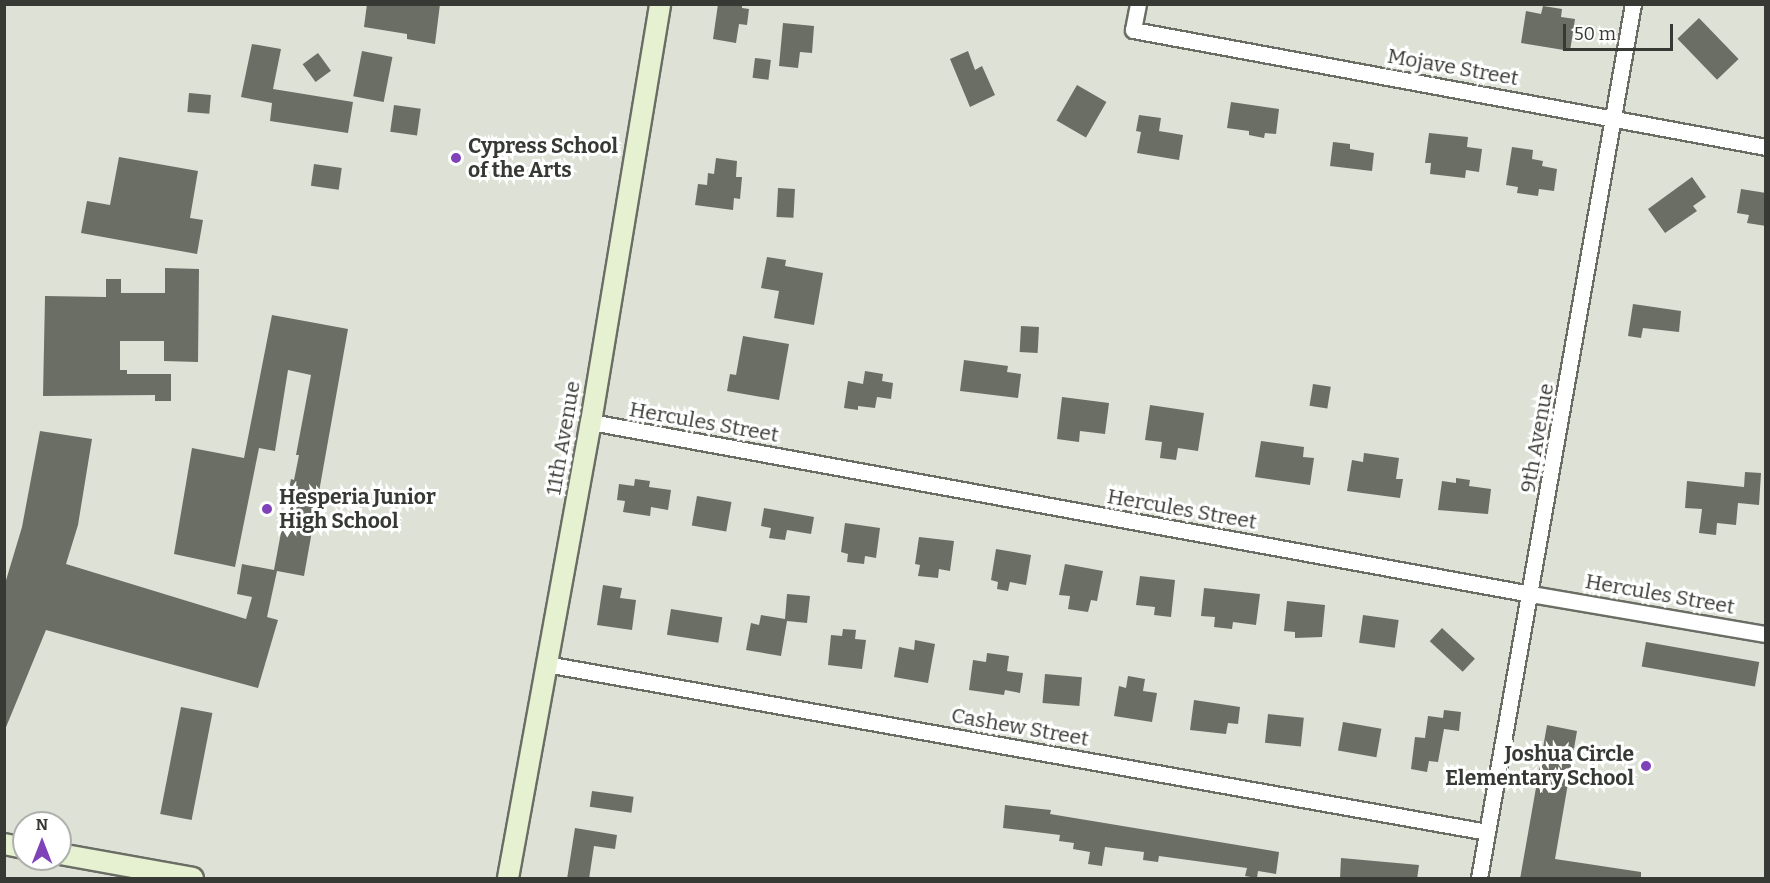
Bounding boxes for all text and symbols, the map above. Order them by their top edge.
scale bar [1566,12,1676,50]
text: 50 m [1574,23,1616,45]
street label: Mojave Street [1385,43,1521,91]
place label: Cypress School of the Arts [468,133,618,183]
marker: Cypress School of the Arts [449,151,463,165]
street label: 11th Avenue [541,379,585,497]
street label: 9th Avenue [1515,381,1559,495]
street label: Hercules Street [627,396,781,448]
street label: Hercules Street [1105,483,1259,535]
place label: Hesperia Junior High School [279,484,436,534]
marker: Hesperia Junior High School [260,502,274,516]
street label: Hercules Street [1583,568,1737,620]
street label: Cashew Street [949,703,1091,751]
place label: Joshua Circle Elementary School [1445,741,1634,791]
marker: Joshua Circle Elementary School [1639,759,1653,773]
north arrow [12,811,72,871]
text: N [36,815,48,834]

